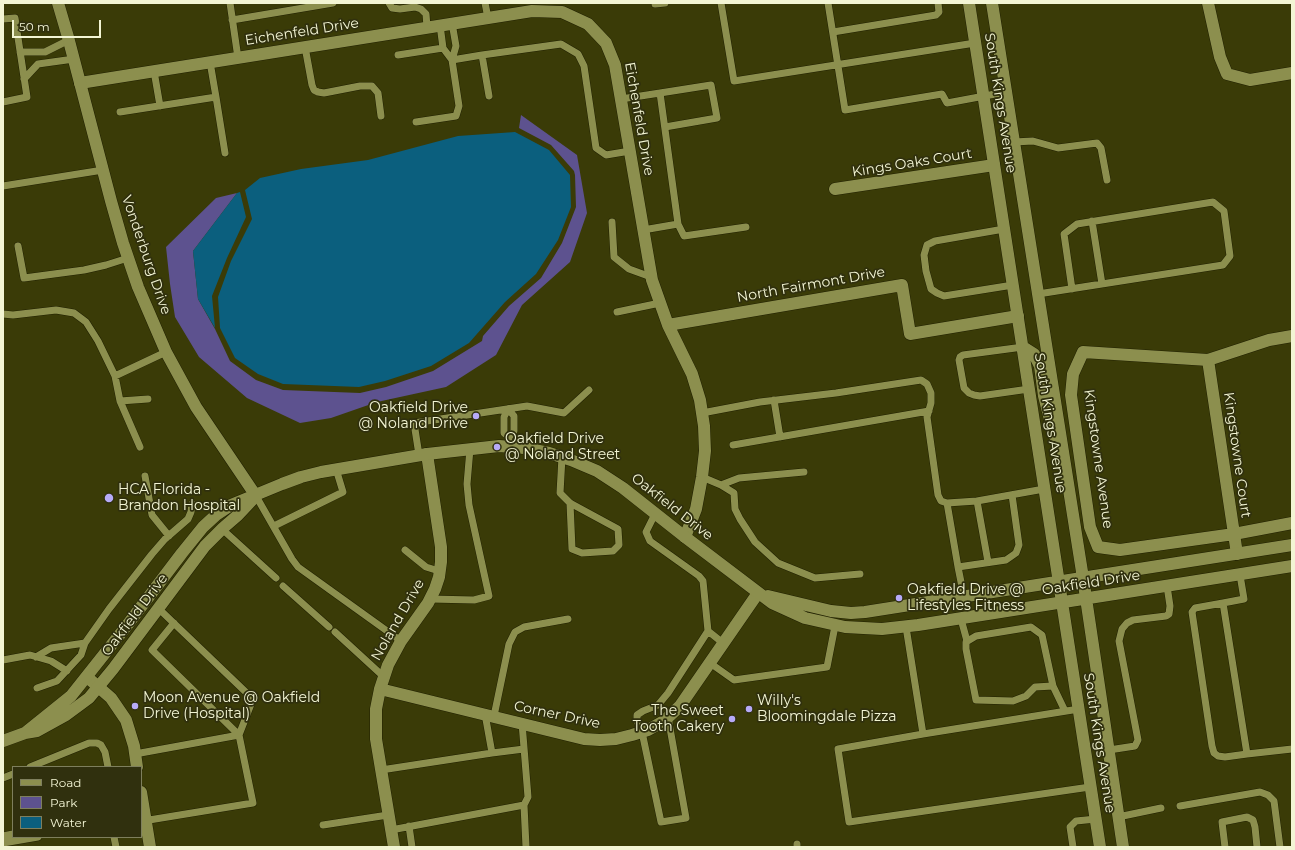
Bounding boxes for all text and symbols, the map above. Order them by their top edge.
scale bar [14,12,103,38]
street label: Eichenfeld Drive [244,15,360,49]
text: 50 m [19,19,50,34]
street label: South Kings Avenue [981,32,1019,174]
street label: Eichenfeld Drive [621,61,657,177]
street label: Kings Oaks Court [851,145,973,181]
street label: Vonderburg Drive [118,193,174,317]
street label: North Fairmont Drive [736,264,886,306]
street label: South Kings Avenue [1031,352,1069,494]
street label: Kingstowne Avenue [1080,388,1116,530]
street label: Kingstowne Court [1220,391,1254,519]
place label: Oakfield Drive @ Noland Drive [358,400,468,432]
marker: Oakfield Drive @ Noland Drive [471,411,481,421]
place label: Oakfield Drive @ Noland Street [505,431,620,464]
marker: Oakfield Drive @ Noland Street [492,442,502,452]
street label: Oakfield Drive [628,470,716,544]
place label: HCA Florida - Brandon Hospital [118,482,240,514]
marker: HCA Florida - Brandon Hospital [103,492,115,504]
street label: Oakfield Drive [1041,567,1141,599]
street label: Oakfield Drive [99,570,171,660]
street label: Noland Drive [368,576,428,664]
place label: Oakfield Drive @ Lifestyles Fitness [907,582,1024,614]
marker: Oakfield Drive @ Lifestyles Fitness [894,593,904,603]
street label: South Kings Avenue [1080,672,1118,814]
place label: Moon Avenue @ Oakfield Drive (Hospital) [143,690,320,722]
place label: Willy's Bloomingdale Pizza [757,693,897,726]
street label: Corner Drive [512,698,602,732]
marker: Moon Avenue @ Oakfield Drive (Hospital) [130,701,140,711]
place label: The Sweet Tooth Cakery [633,703,724,736]
marker: Willy's Bloomingdale Pizza [744,704,754,714]
marker: The Sweet Tooth Cakery [727,714,737,724]
legend [12,766,142,838]
text: Road [50,775,81,790]
text: Park [50,795,77,810]
text: Water [50,815,86,830]

